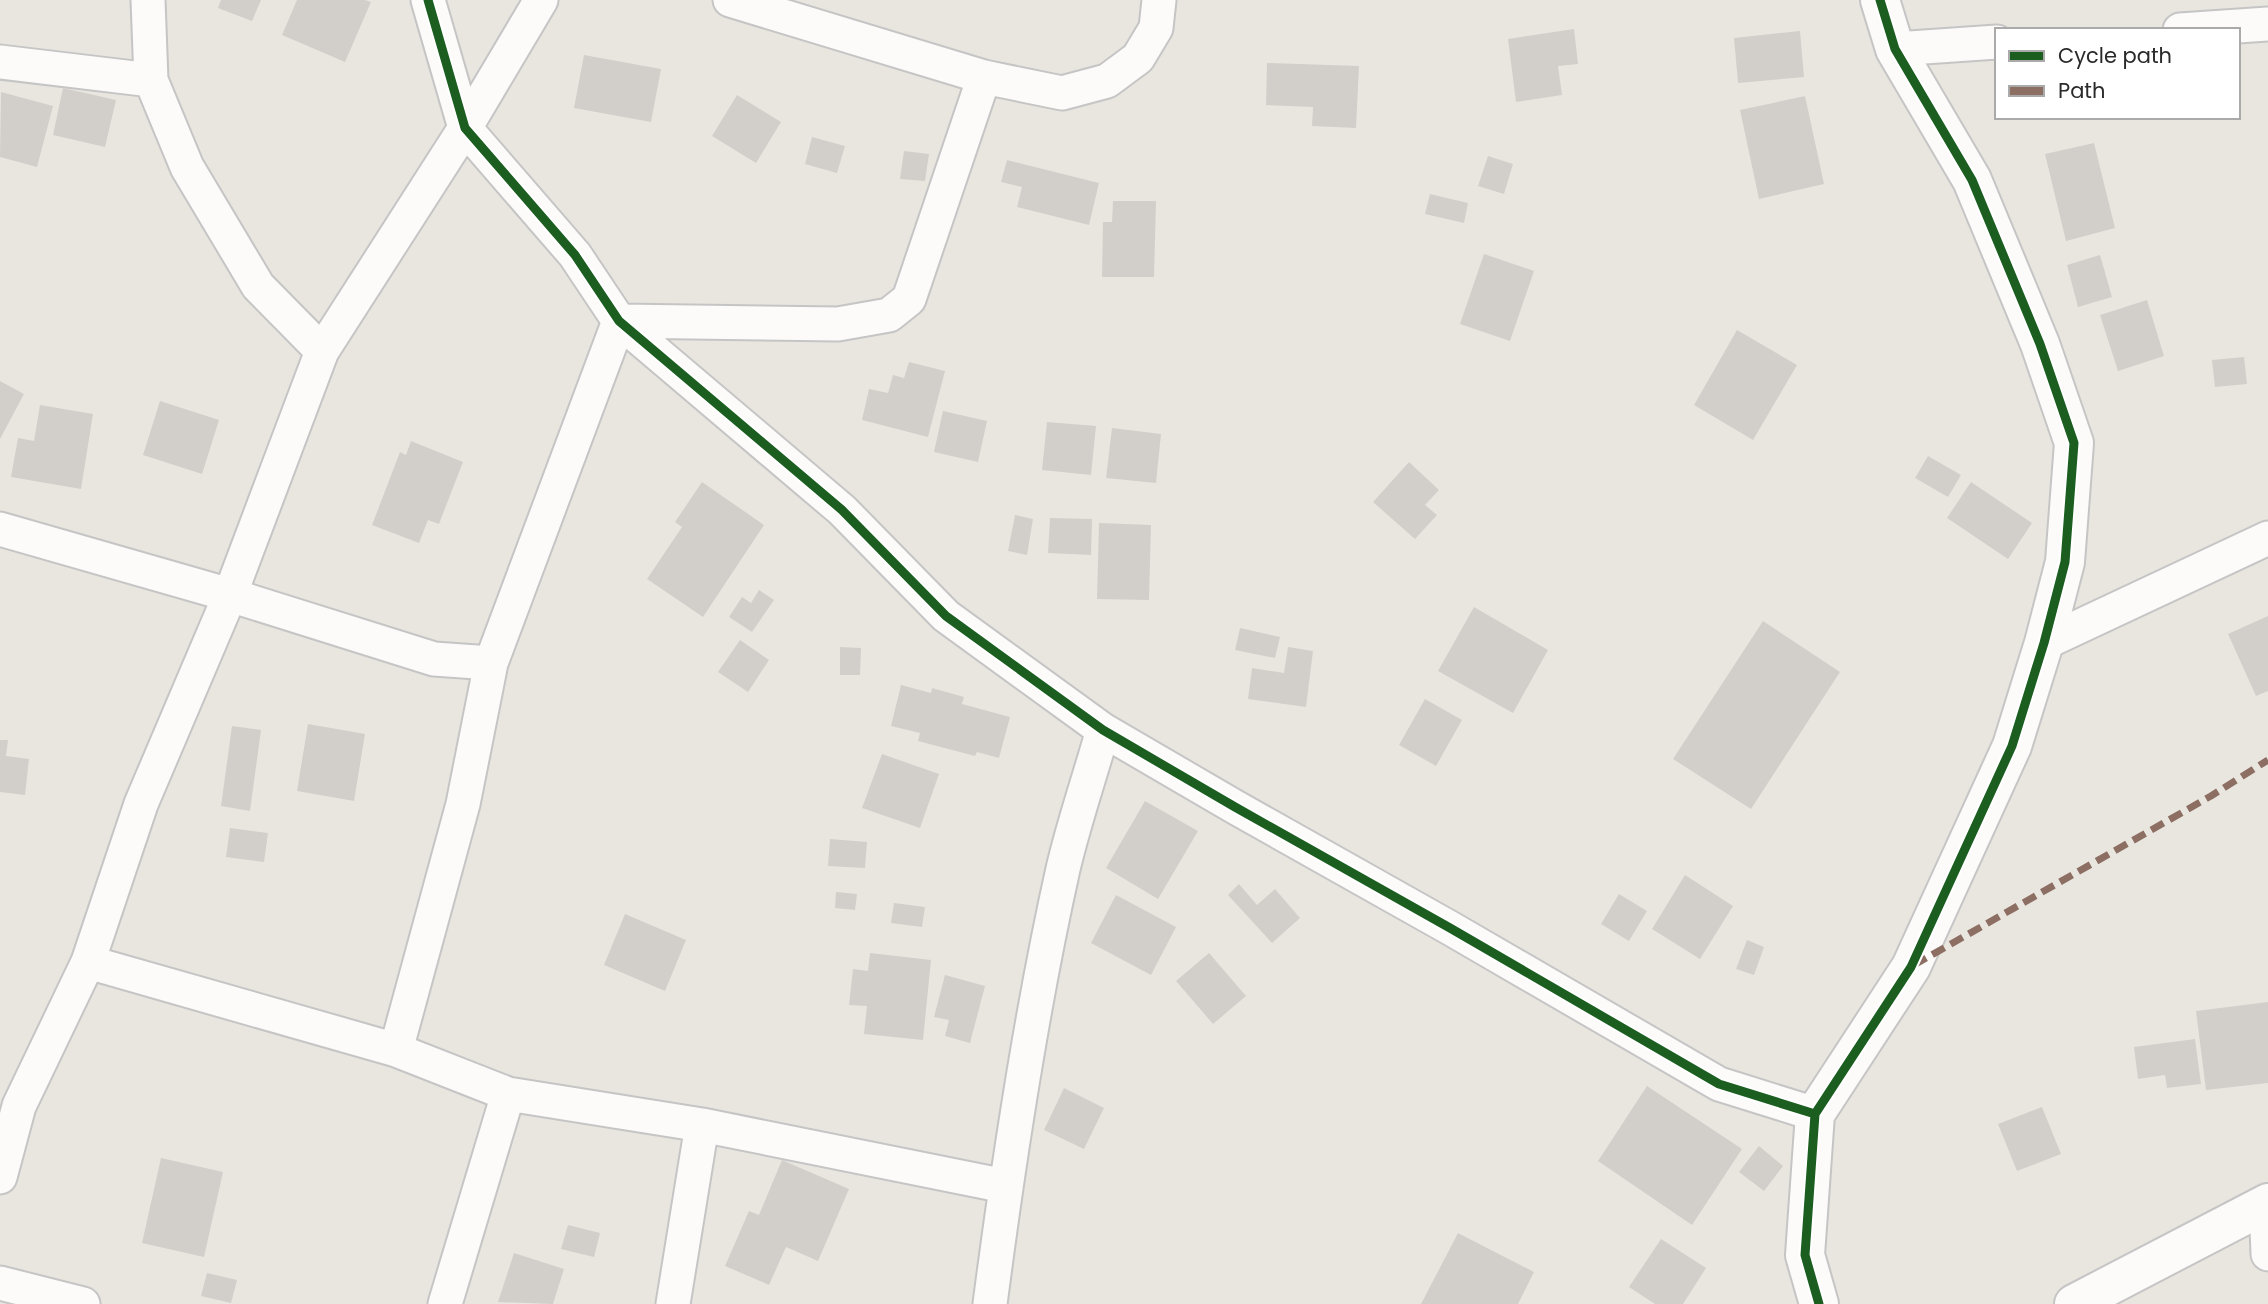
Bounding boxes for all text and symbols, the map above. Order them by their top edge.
legend [1995,28,2240,119]
text: Cycle path [2058,41,2172,70]
text: Path [2058,76,2105,105]

